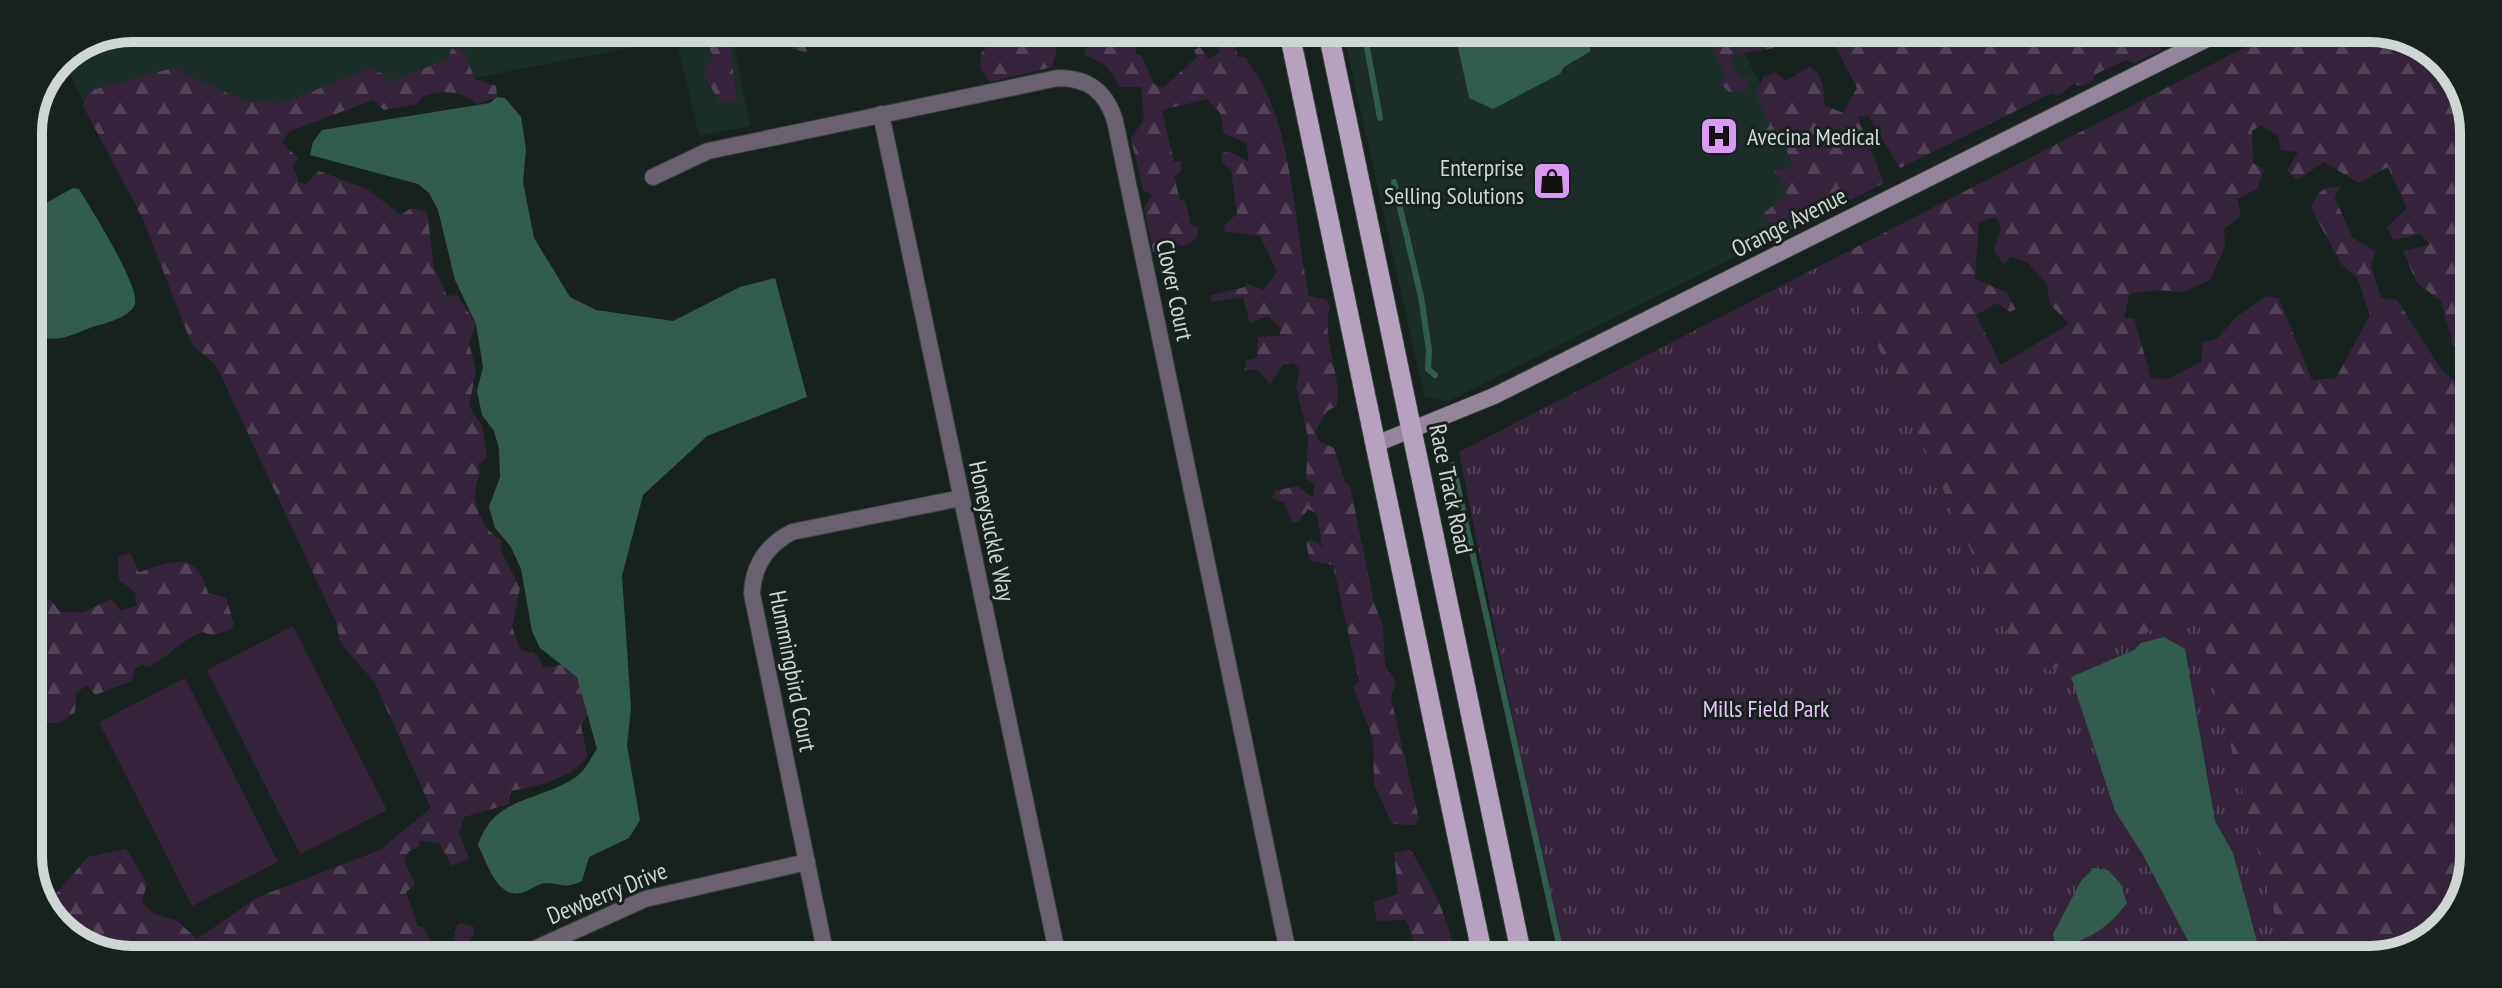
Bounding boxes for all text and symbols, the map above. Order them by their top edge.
hospital icon: Avecina Medical [1698,115,1740,157]
place label: Avecina Medical [1747,121,1881,152]
place label: Enterprise Selling Solutions [1384,152,1524,211]
shop icon: Enterprise Selling Solutions [1531,160,1573,202]
street label: Orange Avenue [1726,180,1852,264]
street label: Clover Court [1149,237,1201,344]
street label: Race Track Road [1422,421,1480,557]
street label: Honeysuckle Way [962,458,1022,604]
street label: Hummingbird Court [762,588,824,754]
park label: Mills Field Park [1703,693,1830,724]
street label: Dewberry Drive [542,855,672,931]

